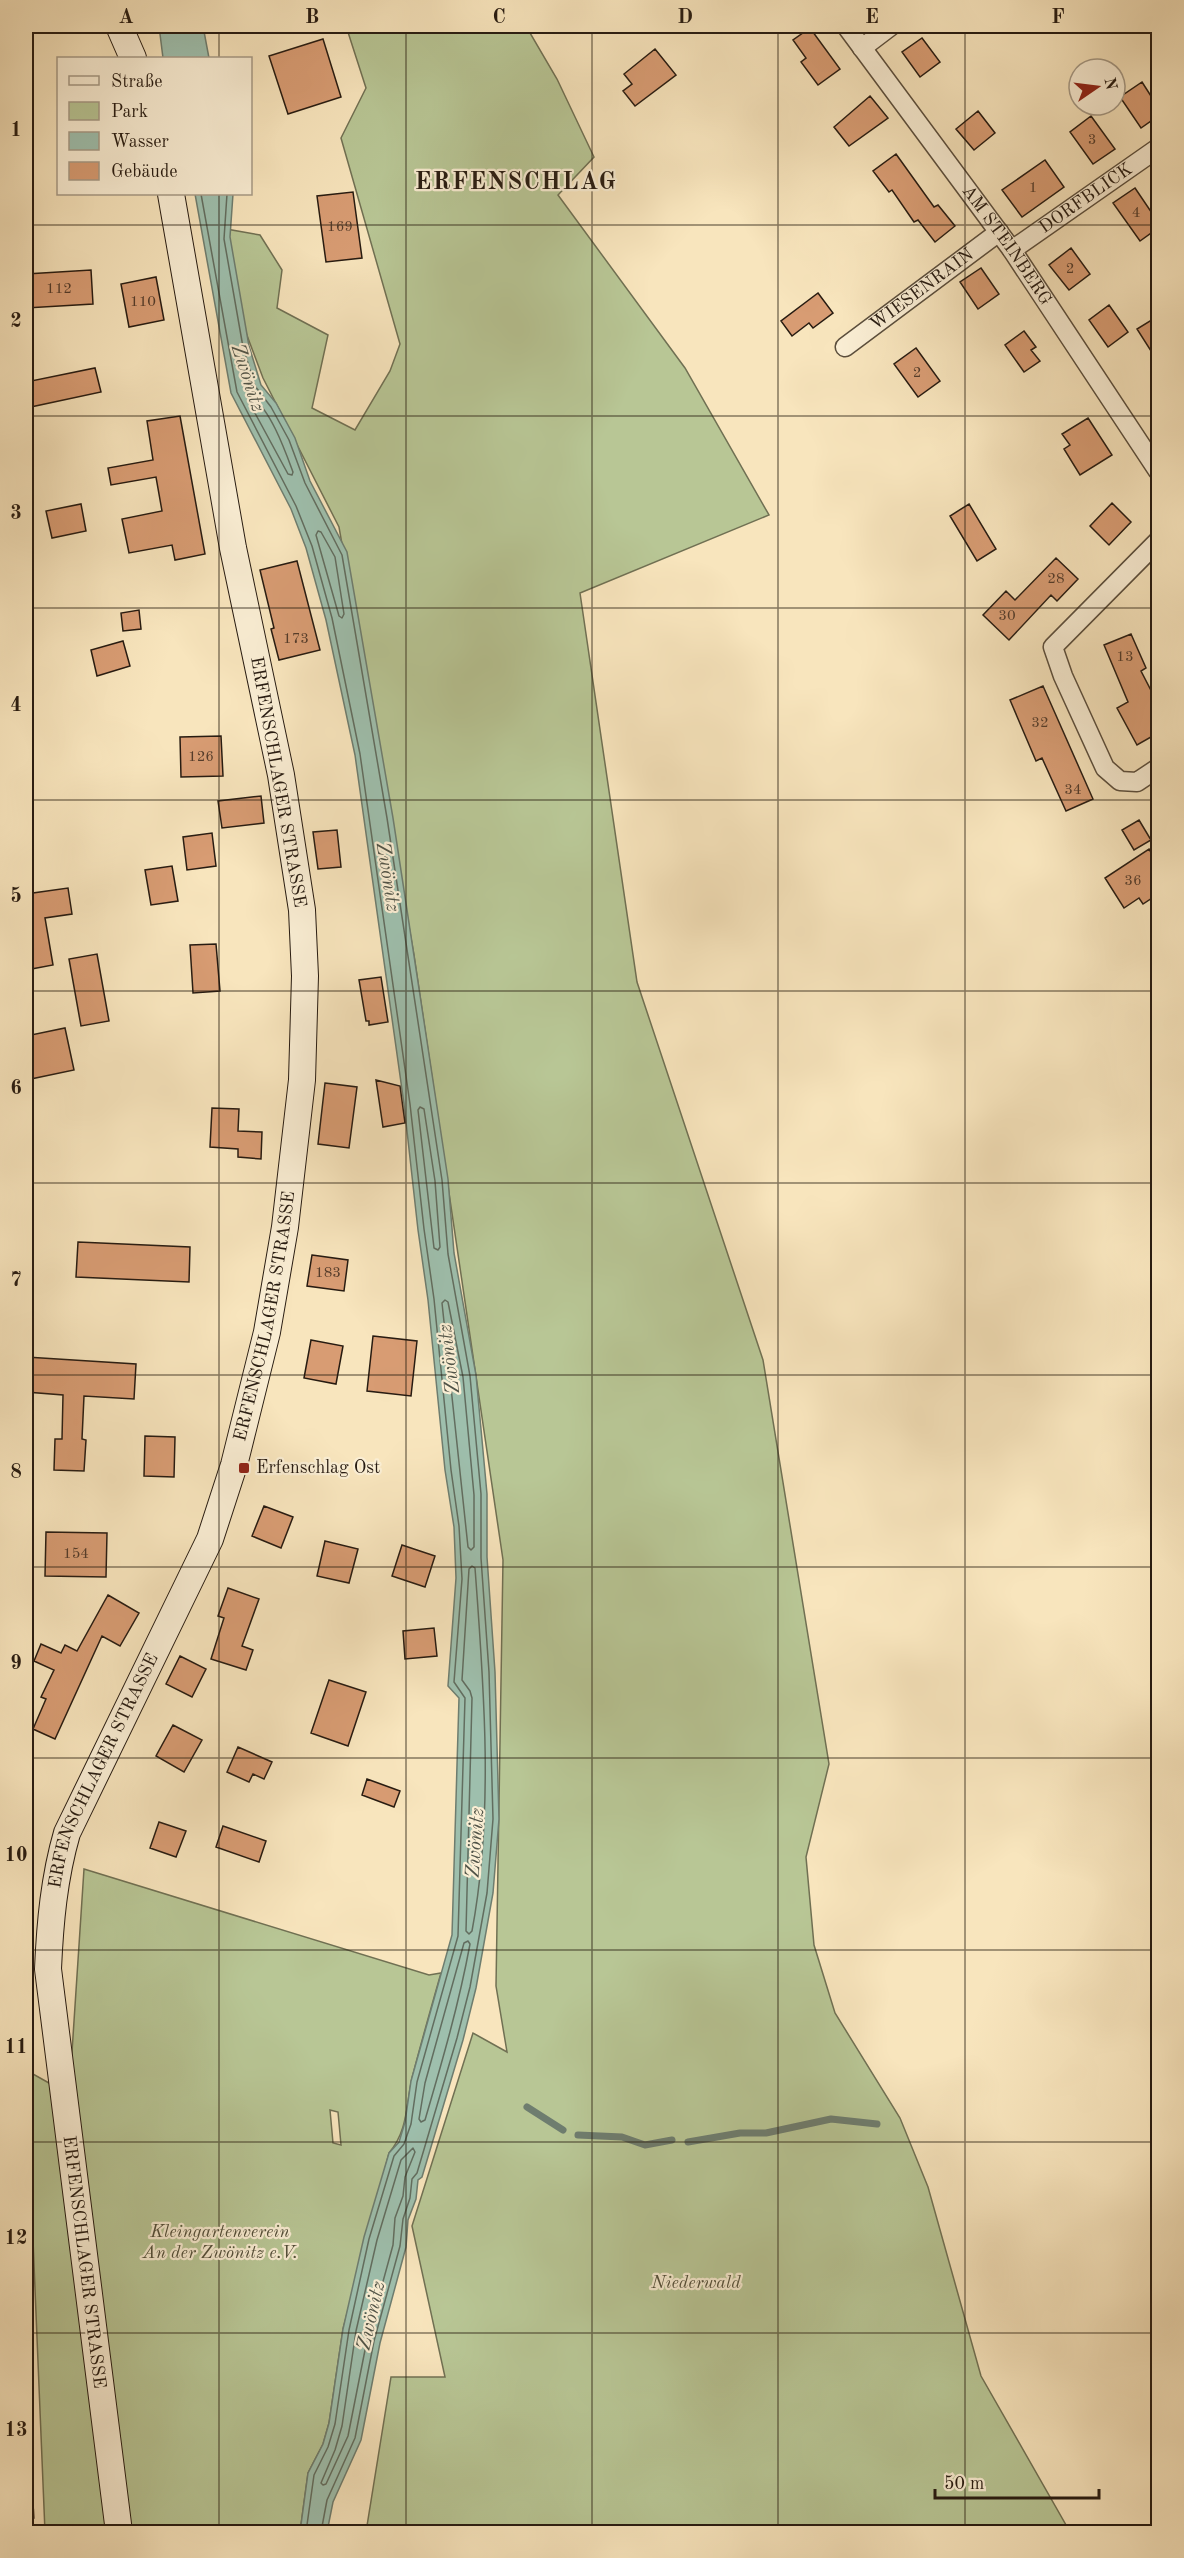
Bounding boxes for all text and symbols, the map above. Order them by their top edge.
text: A [118,8,134,28]
text: B [305,8,319,28]
text: C [492,8,506,28]
text: D [677,8,693,28]
text: E [865,8,879,28]
text: F [1051,8,1065,28]
legend [57,57,252,195]
north arrow [1067,57,1127,117]
text: Straße [111,73,162,91]
text: N [1100,76,1119,92]
text: Park [111,103,148,121]
text: 1 [10,121,22,141]
text: Wasser [111,133,170,151]
house number: 3 [1088,133,1096,148]
street label: DORFBLICK [1036,160,1136,237]
text: Gebäude [111,163,178,181]
district label: ERFENSCHLAG [415,171,617,195]
house number: 1 [1029,181,1037,196]
street label: AM STEINBERG [958,182,1055,309]
house number: 4 [1132,206,1140,221]
house number: 169 [327,220,353,235]
street label: WIESENRAIN [867,245,977,334]
house number: 2 [1066,262,1074,277]
house number: 112 [46,282,72,297]
house number: 110 [130,295,156,310]
text: 2 [10,312,22,332]
water label: Zwönitz [227,341,267,415]
house number: 2 [913,366,921,381]
text: 3 [10,504,22,524]
house number: 28 [1047,572,1065,587]
house number: 30 [998,609,1016,624]
house number: 173 [283,632,309,647]
house number: 13 [1116,650,1134,665]
street label: ERFENSCHLAGER STRASSE [247,655,309,909]
text: 4 [10,696,22,716]
house number: 32 [1031,716,1049,731]
house number: 126 [188,750,214,765]
house number: 34 [1064,783,1082,798]
water label: Zwönitz [372,841,402,914]
house number: 36 [1124,874,1142,889]
text: 5 [10,886,22,907]
text: 6 [10,1079,22,1099]
street label: ERFENSCHLAGER STRASSE [231,1190,298,1443]
house number: 183 [315,1266,341,1281]
text: 7 [10,1271,22,1291]
water label: Zwönitz [436,1323,464,1395]
place label: Erfenschlag Ost [256,1459,380,1477]
marker: Erfenschlag Ost [237,1461,251,1475]
text: 8 [10,1463,22,1483]
house number: 154 [63,1547,89,1562]
street label: ERFENSCHLAGER STRASSE [46,1651,162,1890]
text: 9 [10,1654,22,1674]
water label: Zwönitz [464,1807,488,1879]
text: 10 [4,1846,28,1866]
text: 11 [4,2038,28,2058]
street label: ERFENSCHLAGER STRASSE [60,2134,108,2390]
park label: Kleingartenverein An der Zwönitz e.V. [142,2223,298,2262]
text: 12 [4,2229,28,2249]
park label: Niederwald [650,2274,741,2292]
water label: Zwönitz [354,2279,390,2353]
text: 13 [4,2421,28,2441]
scale bar [935,2462,1098,2500]
text: 50 m [944,2475,984,2493]

